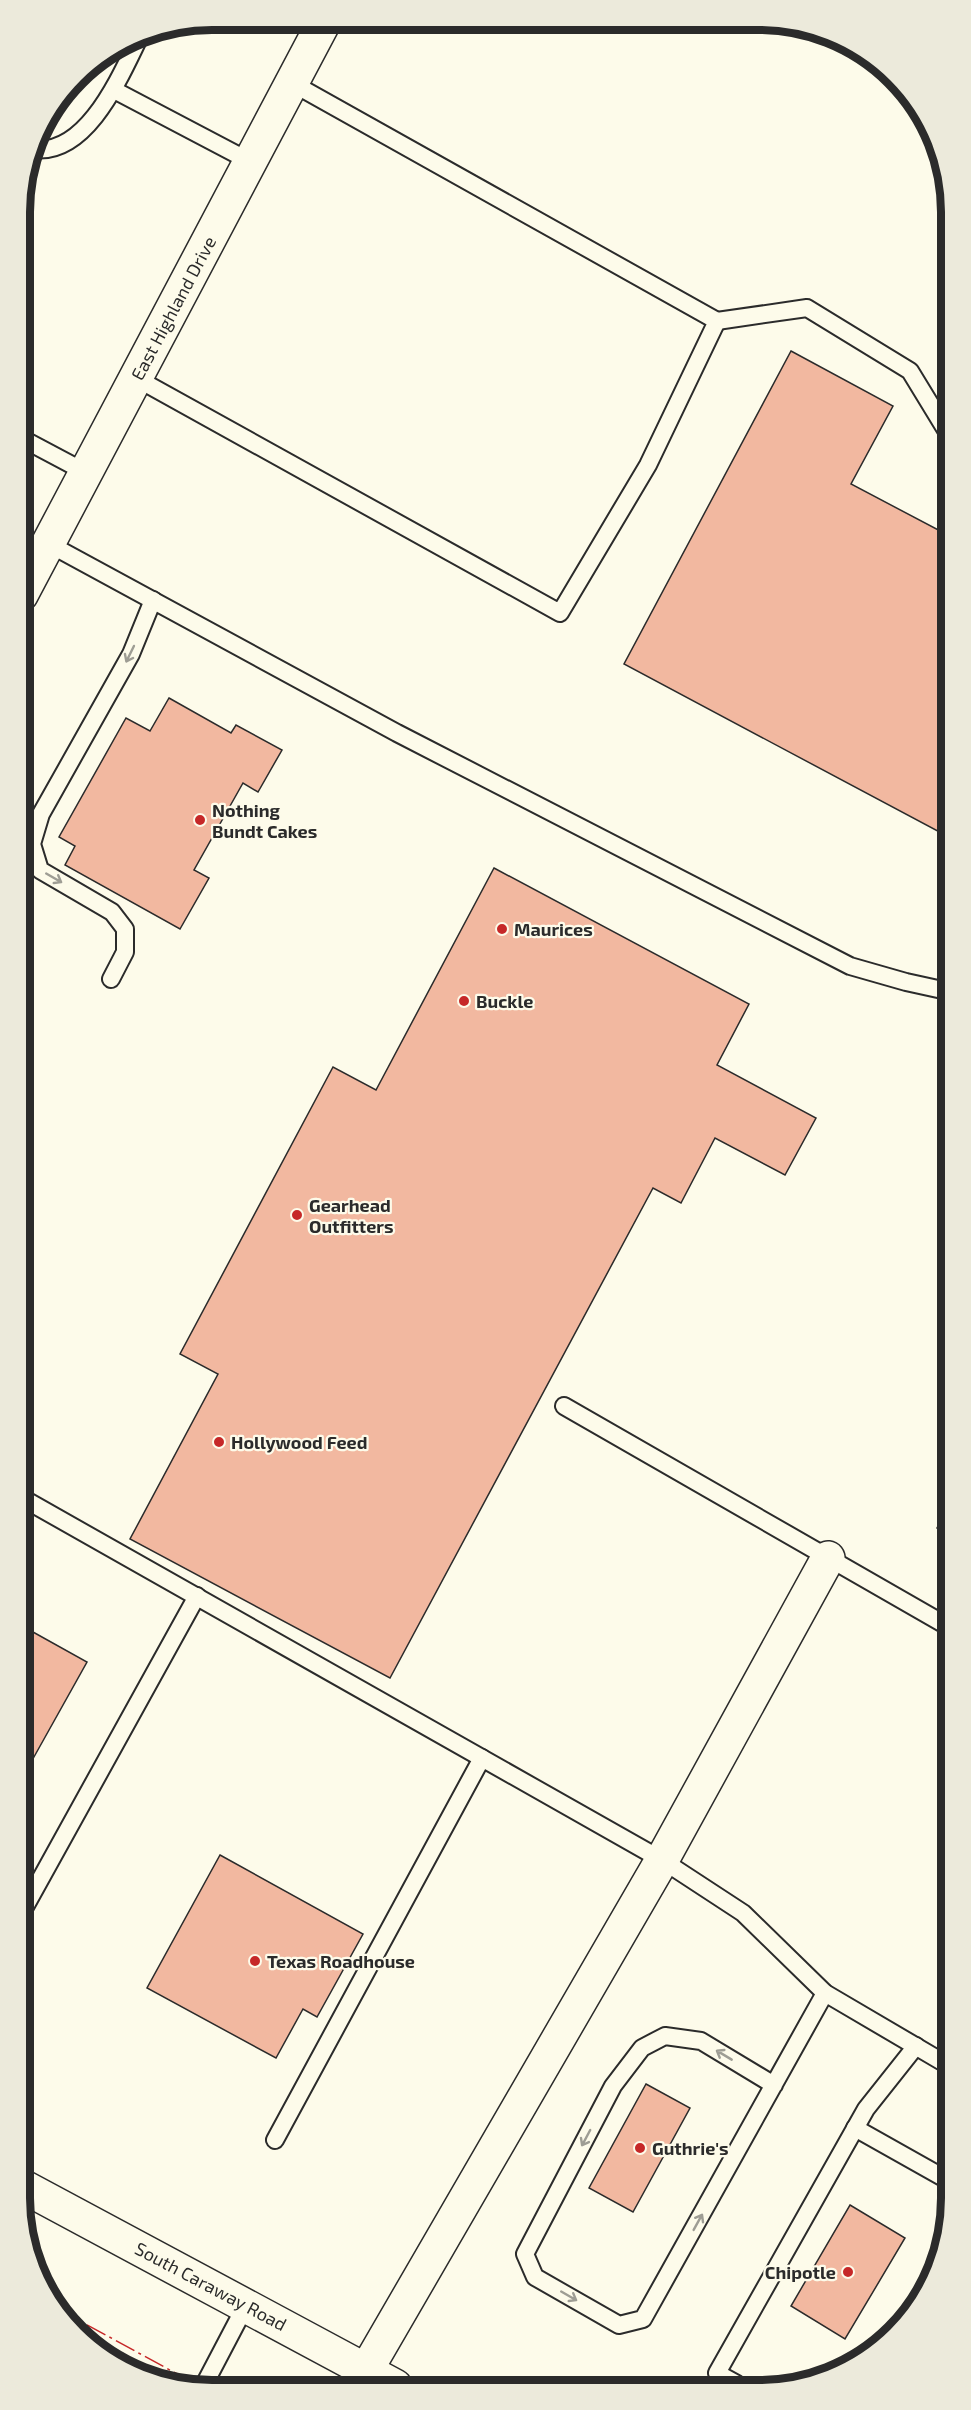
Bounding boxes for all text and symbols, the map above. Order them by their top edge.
street label: East Highland Drive [126,232,220,384]
one-way arrow [124,645,136,662]
place label: Nothing Bundt Cakes [212,799,317,842]
marker: Nothing Bundt Cakes [193,813,207,827]
one-way arrow [45,872,62,884]
place label: Maurices [514,918,593,940]
marker: Maurices [495,922,509,936]
place label: Buckle [476,990,533,1012]
marker: Buckle [457,994,471,1008]
place label: Gearhead Outfitters [309,1194,394,1237]
marker: Gearhead Outfitters [290,1208,304,1222]
place label: Hollywood Feed [231,1431,367,1453]
marker: Hollywood Feed [212,1435,226,1449]
place label: Texas Roadhouse [267,1950,415,1972]
marker: Texas Roadhouse [248,1954,262,1968]
one-way arrow [716,2049,733,2061]
one-way arrow [580,2128,591,2146]
place label: Guthrie's [652,2137,729,2159]
marker: Guthrie's [633,2141,647,2155]
one-way arrow [693,2213,704,2231]
street label: South Caraway Road [131,2237,291,2335]
place label: Chipotle [765,2261,836,2283]
marker: Chipotle [841,2265,855,2279]
one-way arrow [560,2290,577,2302]

